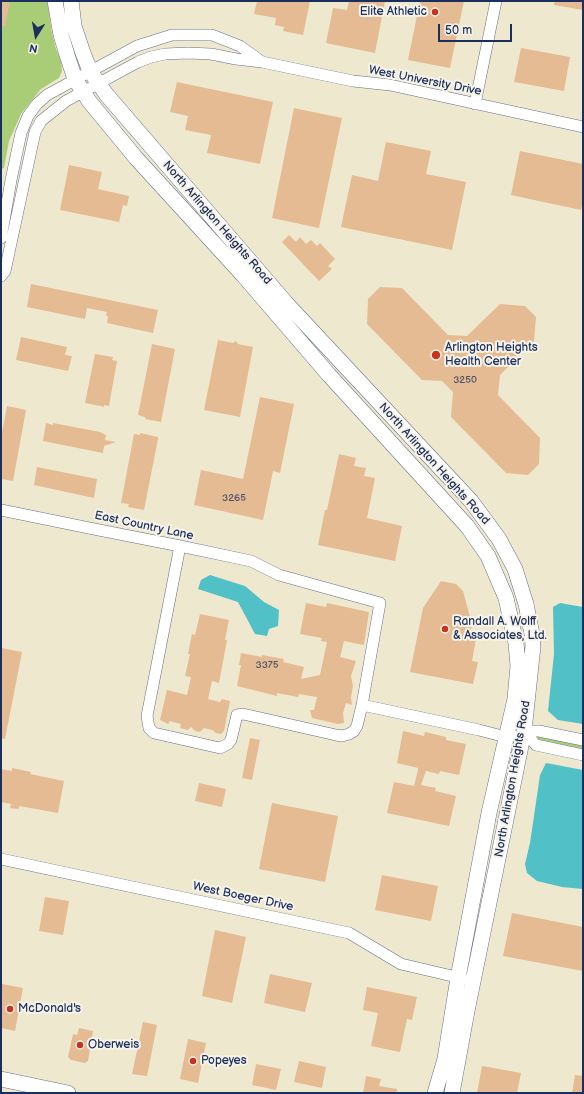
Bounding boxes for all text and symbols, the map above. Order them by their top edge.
place label: Elite Athletic [360,5,427,19]
marker: Elite Athletic [430,7,440,17]
north arrow [16,16,56,56]
scale bar [440,16,514,42]
text: 50 m [445,23,472,38]
text: N [28,41,39,55]
street label: West University Drive [367,63,483,99]
street label: North Arlington Heights Road [159,158,275,288]
place label: Arlington Heights Health Center [445,341,538,369]
marker: Arlington Heights Health Center [430,349,442,361]
house number: 3250 [453,374,477,386]
street label: North Arlington Heights Road [375,400,493,528]
house number: 3265 [222,492,246,504]
street label: East Country Lane [93,508,195,544]
place label: Randall A. Wolff & Associates, Ltd. [453,615,547,643]
marker: Randall A. Wolff & Associates, Ltd. [440,624,450,634]
house number: 3375 [256,659,278,671]
street label: North Arlington Heights Road [492,700,534,858]
street label: West Boeger Drive [192,879,294,915]
place label: McDonald's [18,1002,81,1016]
marker: McDonald's [5,1004,15,1014]
place label: Oberweis [88,1038,139,1052]
marker: Oberweis [75,1040,85,1050]
place label: Popeyes [201,1054,247,1068]
marker: Popeyes [188,1056,198,1066]

